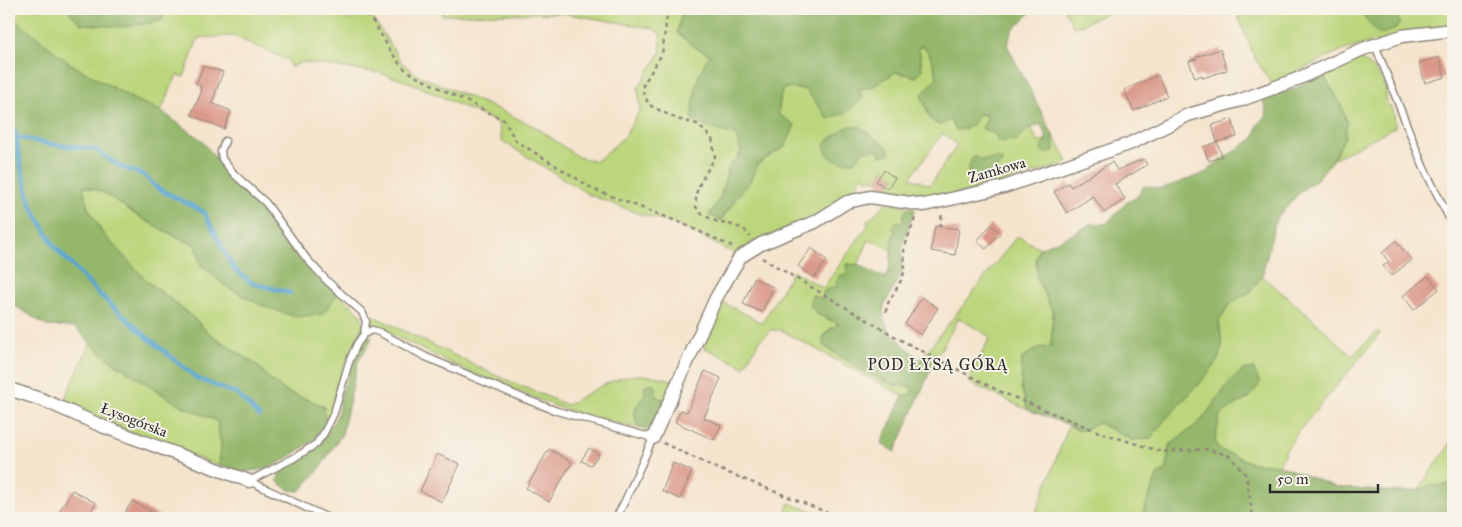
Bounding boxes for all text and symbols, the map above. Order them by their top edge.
street label: Zamkowa [966,153,1028,187]
district label: POD ŁYSĄ GÓRĄ [868,353,1008,374]
street label: Łysogórska [98,399,171,441]
scale bar [1270,462,1377,494]
text: 50 m [1277,470,1309,488]

